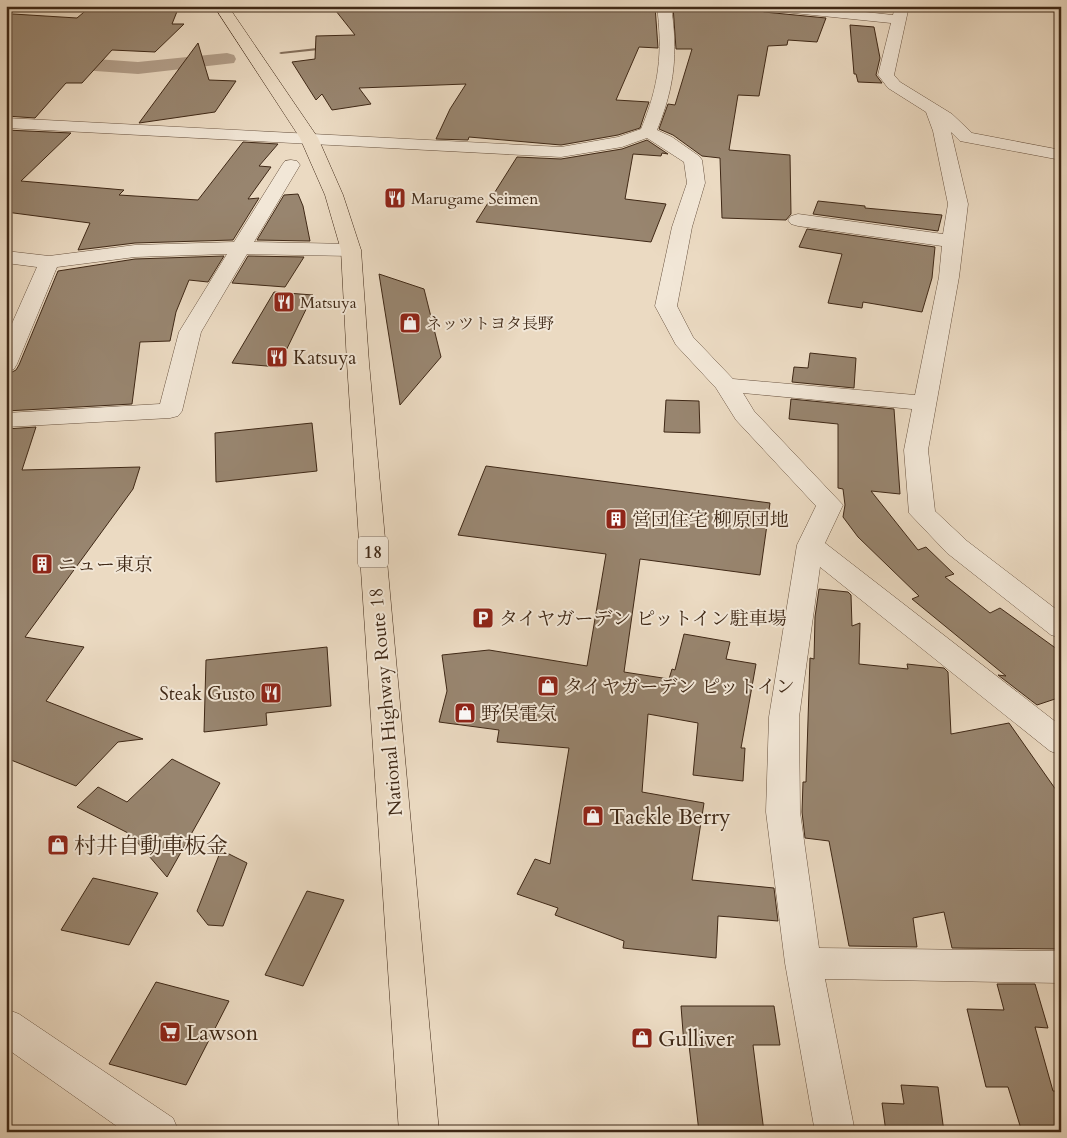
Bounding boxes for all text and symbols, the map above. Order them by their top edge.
restaurant icon: Marugame Seimen [383,186,407,210]
place label: Marugame Seimen [411,188,538,210]
restaurant icon: Matsuya [272,290,296,314]
place label: Matsuya [300,292,357,314]
shop icon: ネッツトヨタ長野 [398,311,422,335]
place label: ネッツトヨタ長野 [426,313,554,335]
restaurant icon: Katsuya [265,345,289,369]
place label: Katsuya [293,345,356,371]
building icon: 営団住宅 柳原団地 [604,507,628,531]
place label: 営団住宅 柳原団地 [632,507,789,533]
road number: 18 [358,536,388,568]
building icon: ニュー東京 [30,552,54,576]
place label: ニュー東京 [58,552,153,578]
street label: National Highway Route 18 [363,587,409,817]
parking icon: タイヤガーデン ピットイン駐車場 [471,606,495,630]
place label: タイヤガーデン ピットイン駐車場 [499,606,787,632]
shop icon: タイヤガーデン ピットイン [536,674,560,698]
place label: タイヤガーデン ピットイン [564,674,795,700]
place label: Steak Gusto [159,681,255,707]
restaurant icon: Steak Gusto [259,681,283,705]
shop icon: 野俣電気 [453,701,477,725]
place label: 野俣電気 [481,701,557,727]
place label: Tackle Berry [609,802,731,832]
shop icon: Tackle Berry [581,804,605,828]
place label: 村井自動車板金 [74,831,228,861]
shop icon: 村井自動車板金 [46,833,70,857]
place label: Lawson [186,1018,259,1048]
supermarket icon: Lawson [158,1020,182,1044]
place label: Gulliver [658,1024,735,1054]
shop icon: Gulliver [630,1026,654,1050]

